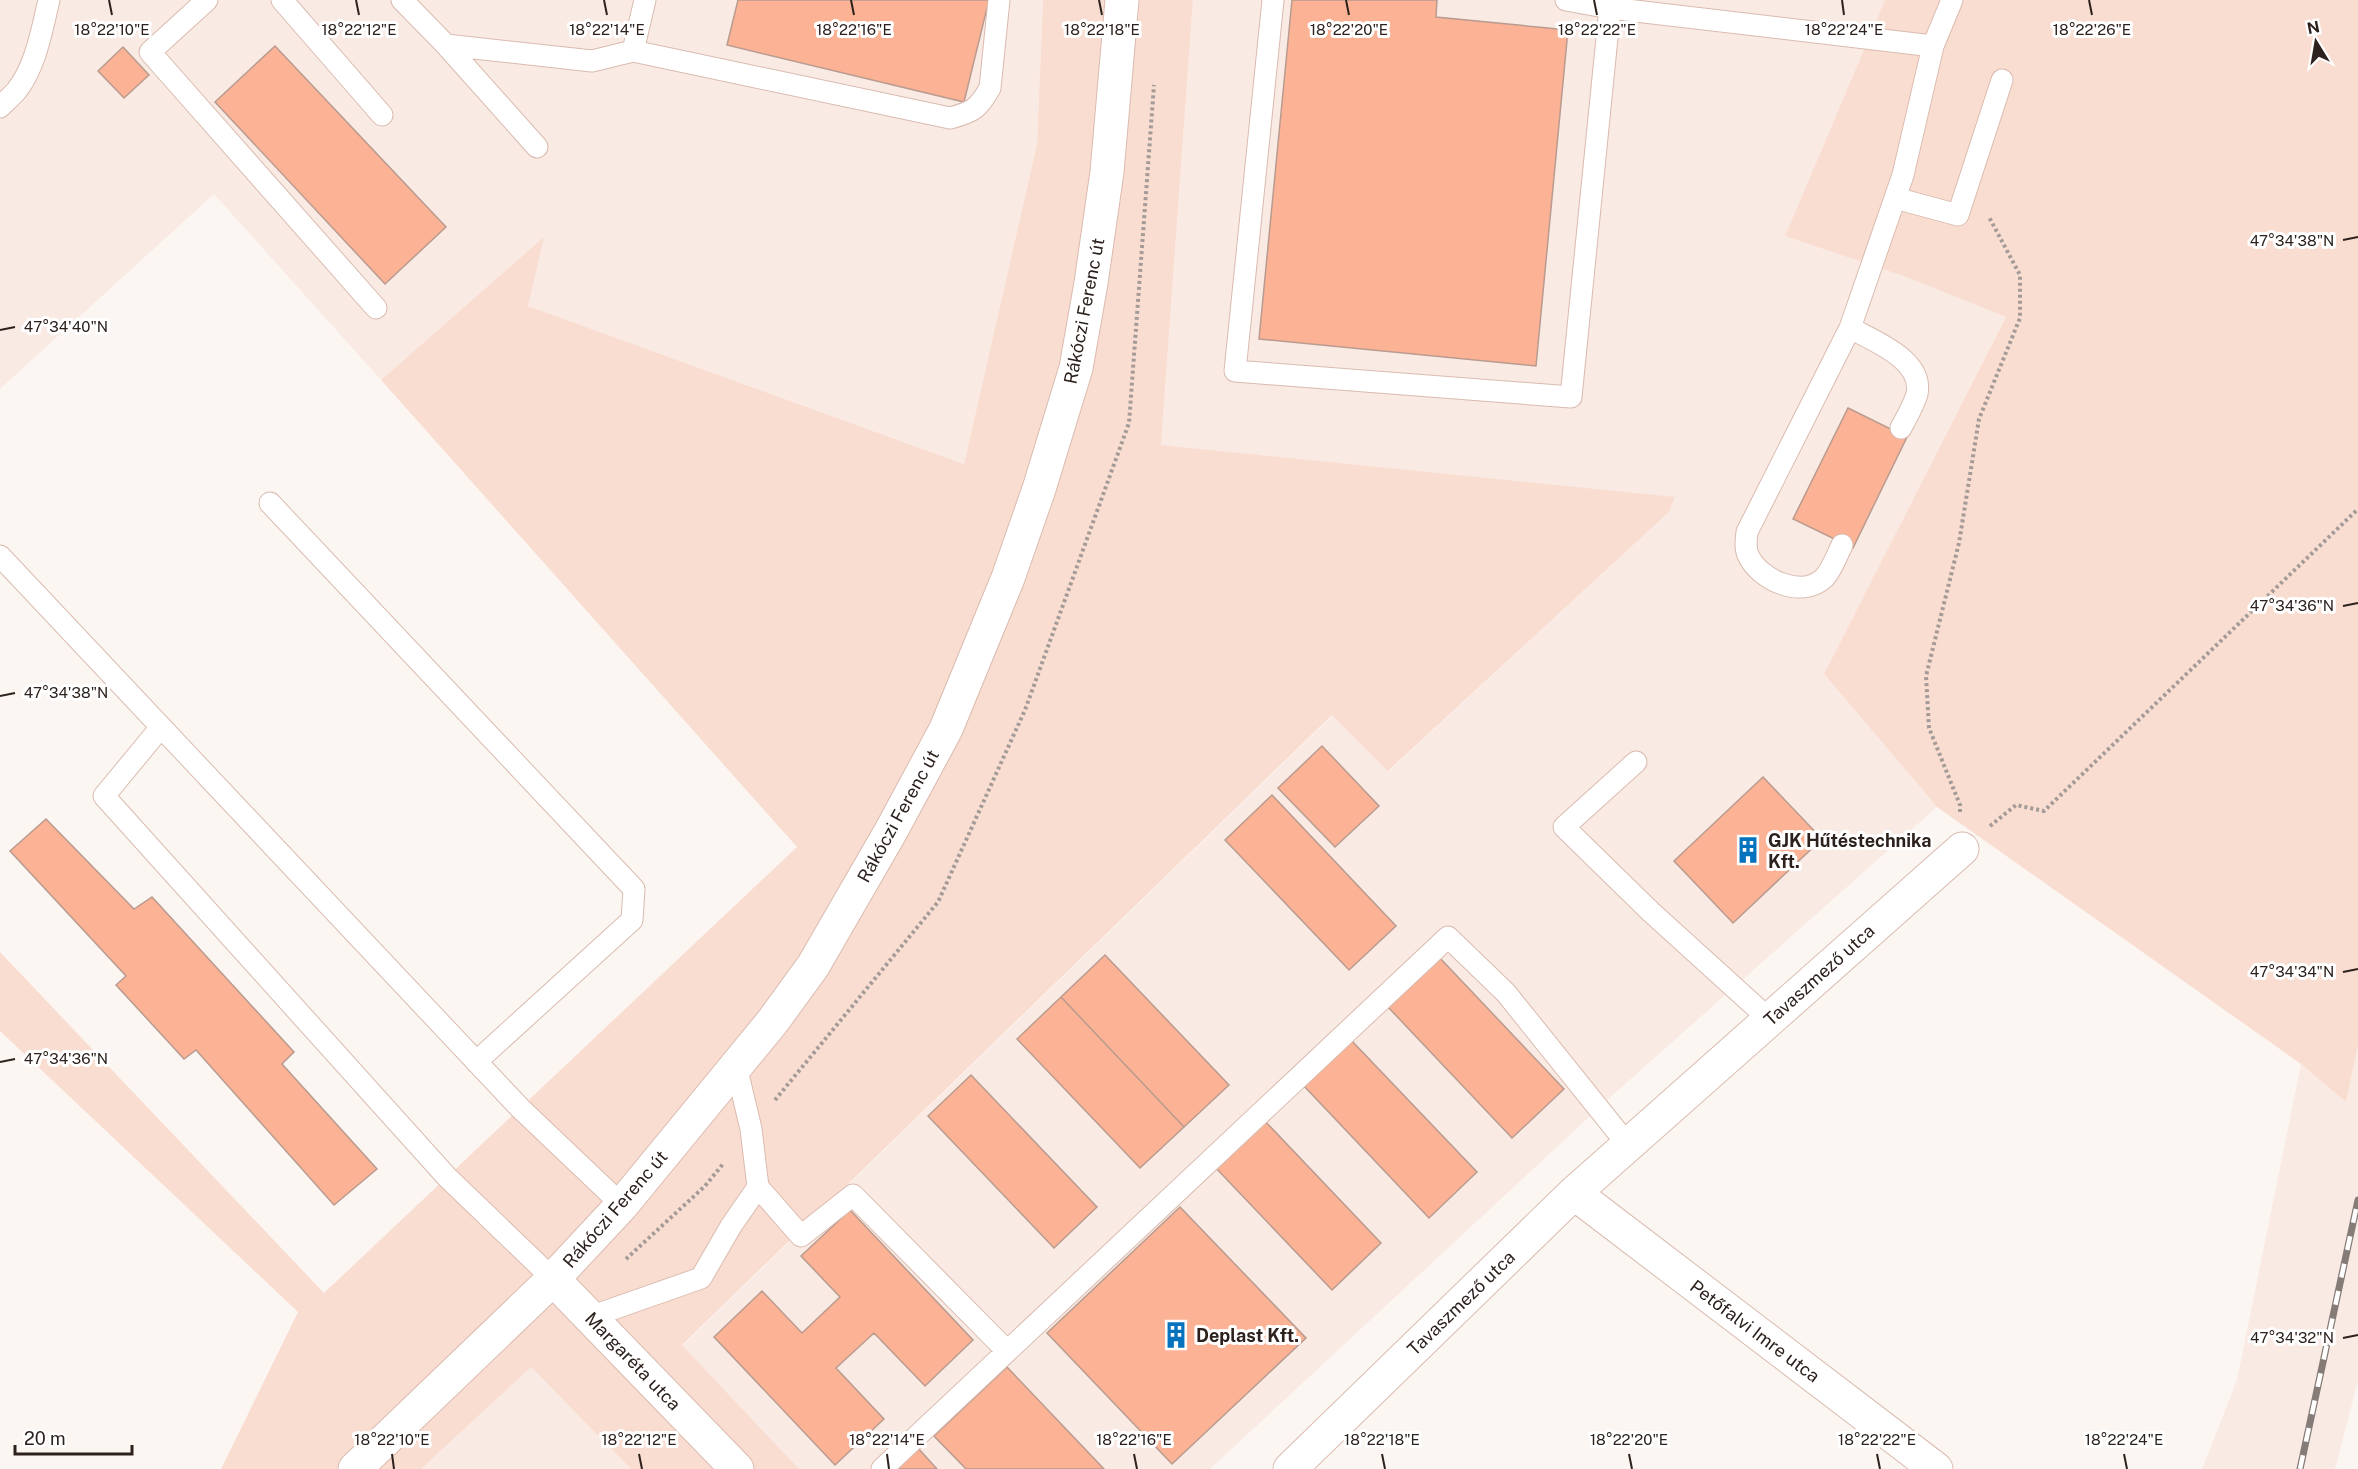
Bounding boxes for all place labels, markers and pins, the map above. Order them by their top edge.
place label: GJK Hűtéstechnika Kft. [1768,830,1931,872]
building icon: GJK Hűtéstechnika Kft. [1733,835,1763,865]
building icon: Deplast Kft. [1161,1320,1191,1350]
place label: Deplast Kft. [1196,1325,1299,1346]

